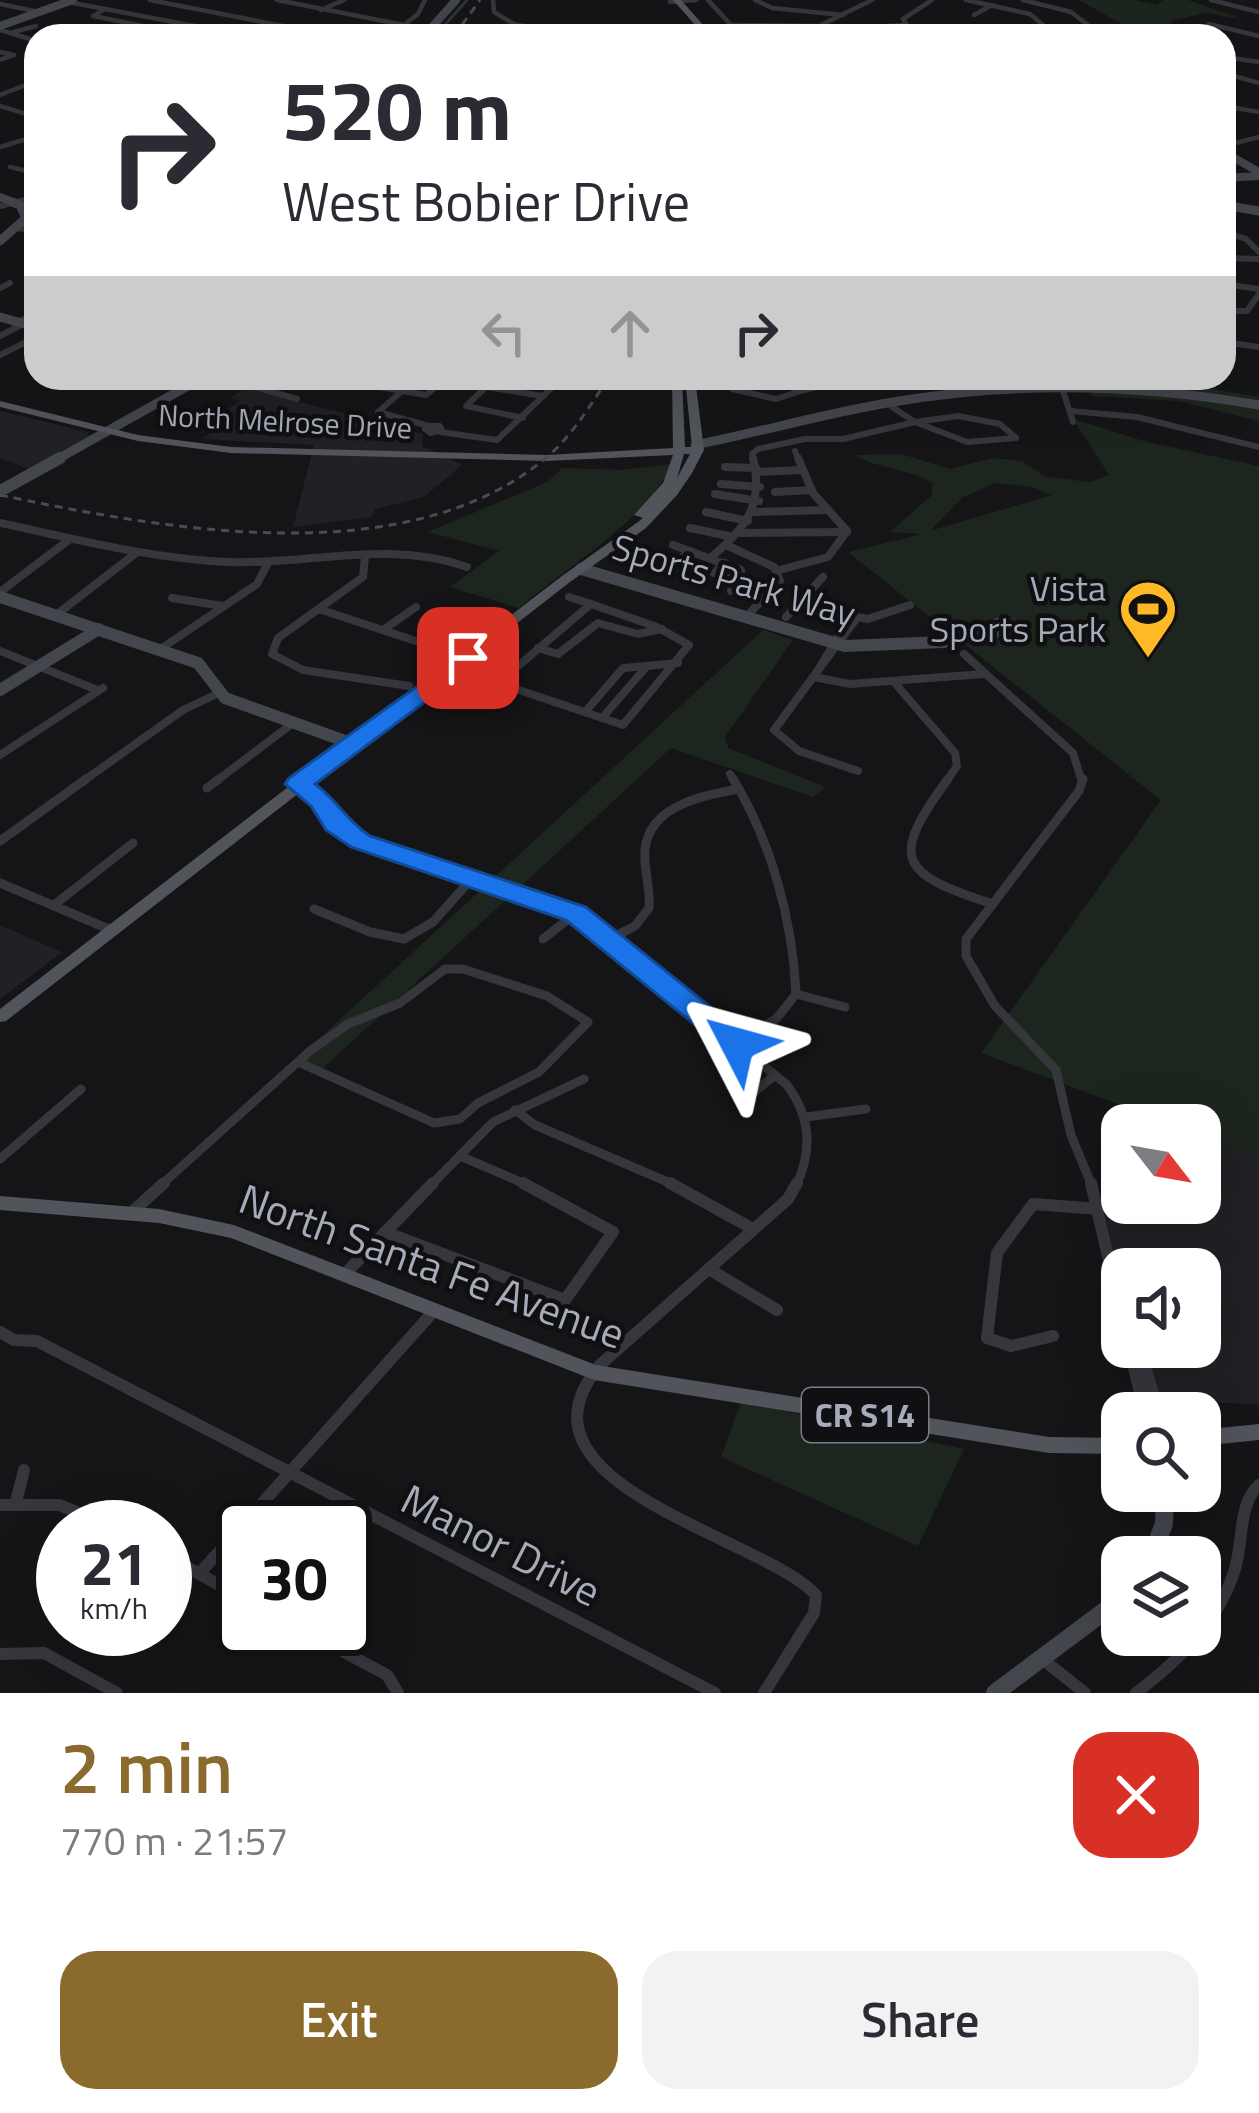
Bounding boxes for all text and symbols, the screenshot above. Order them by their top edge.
text: 520 m [282,45,512,173]
icon: right [84,72,240,228]
text: West Bobier Drive [282,160,690,242]
icon: left [471,300,537,366]
icon: ahead [597,300,663,366]
icon: right [723,300,789,366]
street label: North Melrose Drive [157,391,413,451]
street label: Sports Park Way [606,519,862,641]
place label: Vista Sports Park [930,560,1106,656]
sports icon: Vista Sports Park [1117,578,1179,660]
pin [417,607,519,709]
icon: arrive [435,625,501,691]
position arrow [674,981,800,1107]
north arrow [1101,1104,1221,1224]
map controls [1101,1104,1221,1656]
street label: North Santa Fe Avenue [231,1166,634,1365]
button: sound [1101,1248,1221,1368]
road number: CR S14 [802,1388,928,1442]
button: search [1101,1392,1221,1512]
street label: Manor Drive [390,1466,613,1622]
speed limit sign: 30 [216,1500,372,1656]
text: 21 [80,1517,148,1608]
button: layers [1101,1536,1221,1656]
text: km/h [80,1585,148,1631]
text: 2 min [60,1711,233,1821]
button: close [1073,1732,1199,1858]
text: 770 m · 21:57 [60,1811,288,1870]
button: Exit [60,1951,618,2089]
button: Share [642,1951,1199,2089]

